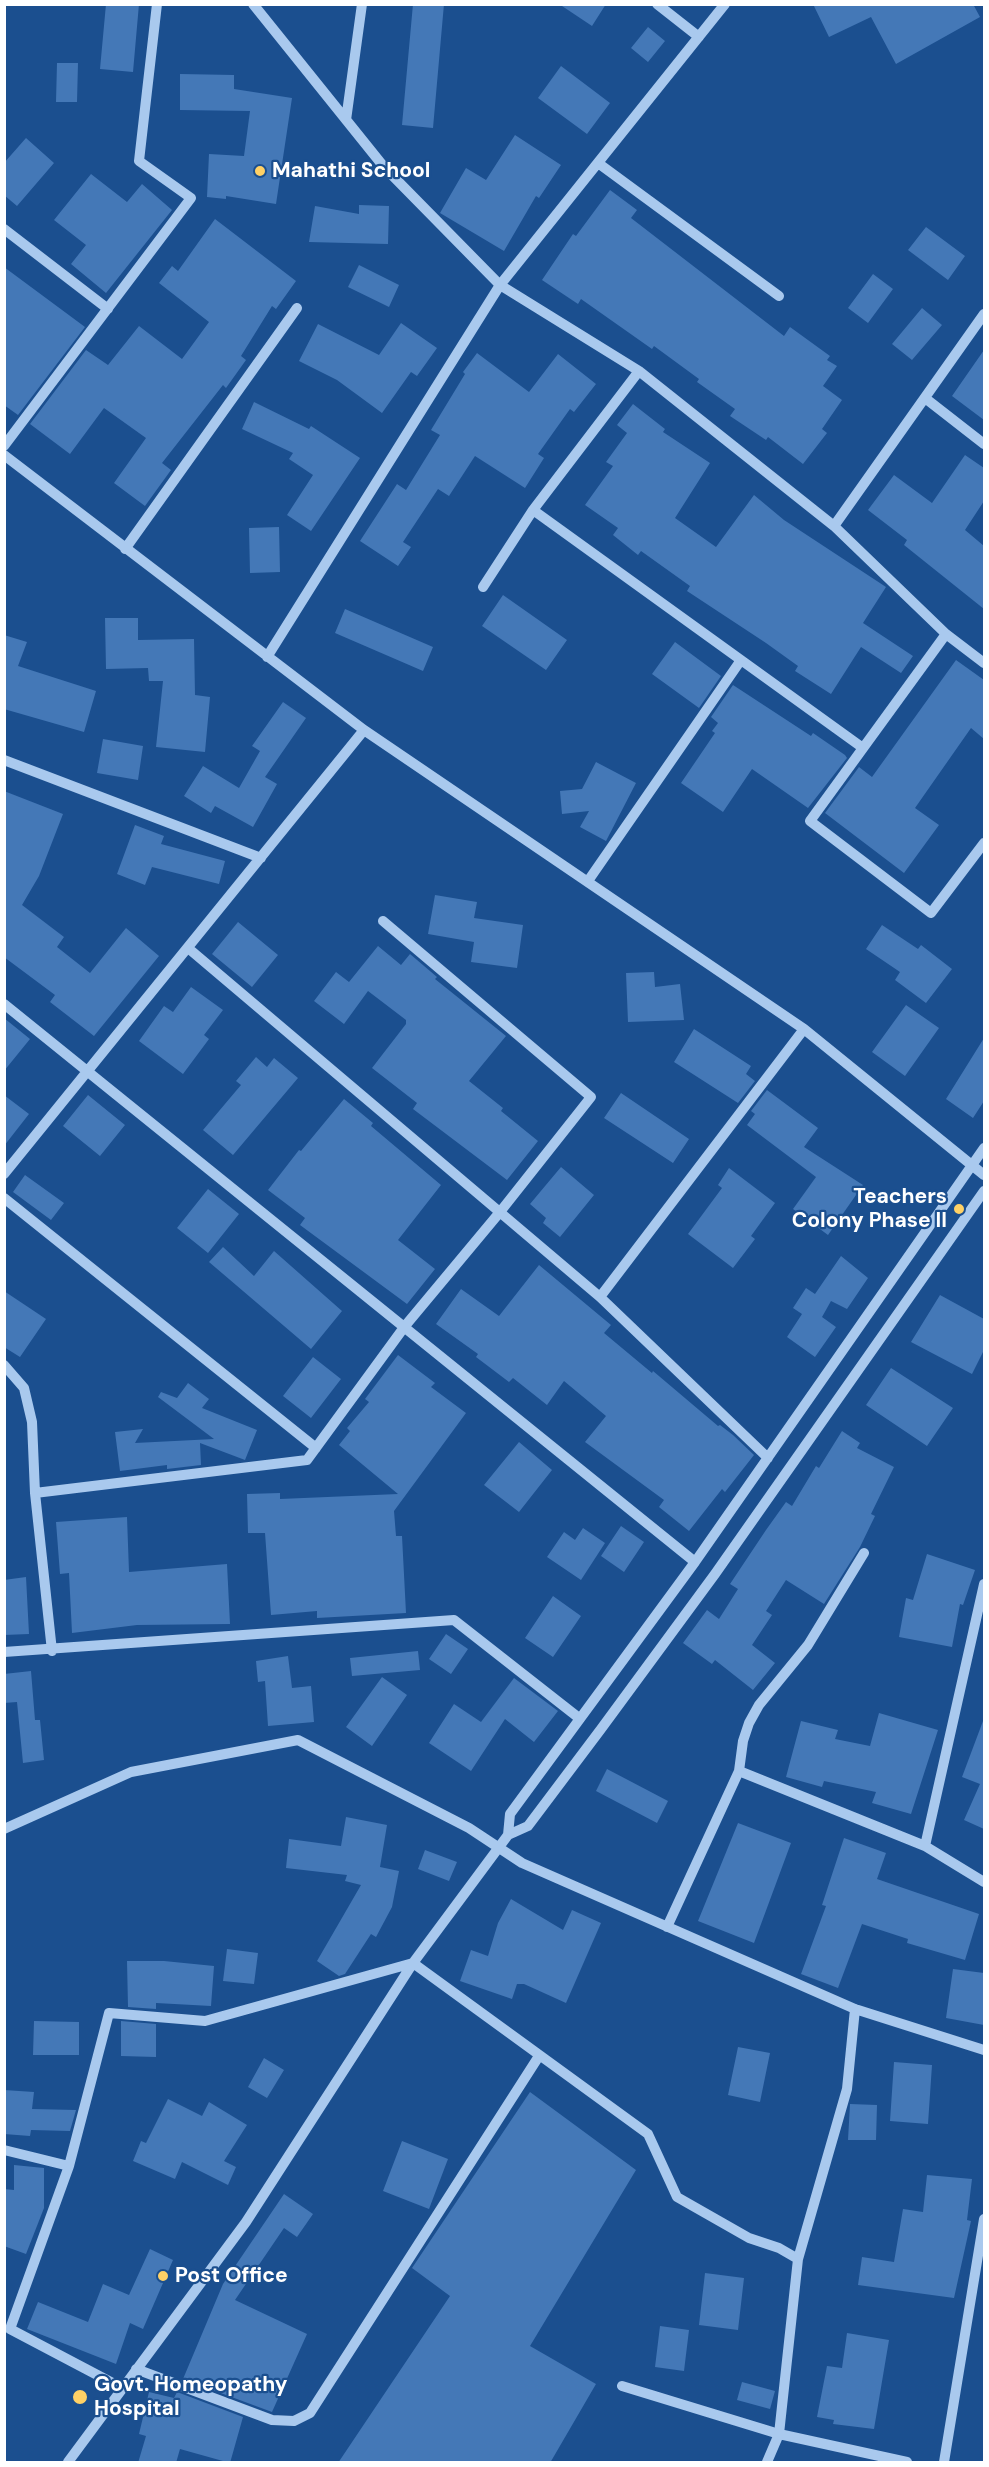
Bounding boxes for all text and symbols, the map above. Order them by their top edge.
place label: Mahathi School [272,158,430,184]
marker: Mahathi School [253,164,267,178]
place label: Teachers Colony Phase II [792,1184,947,1234]
marker: Teachers Colony Phase II [952,1202,966,1216]
place label: Post Office [175,2263,288,2289]
marker: Post Office [156,2269,170,2283]
place label: Govt. Homeopathy Hospital [94,2372,287,2422]
marker: Govt. Homeopathy Hospital [71,2388,89,2406]

